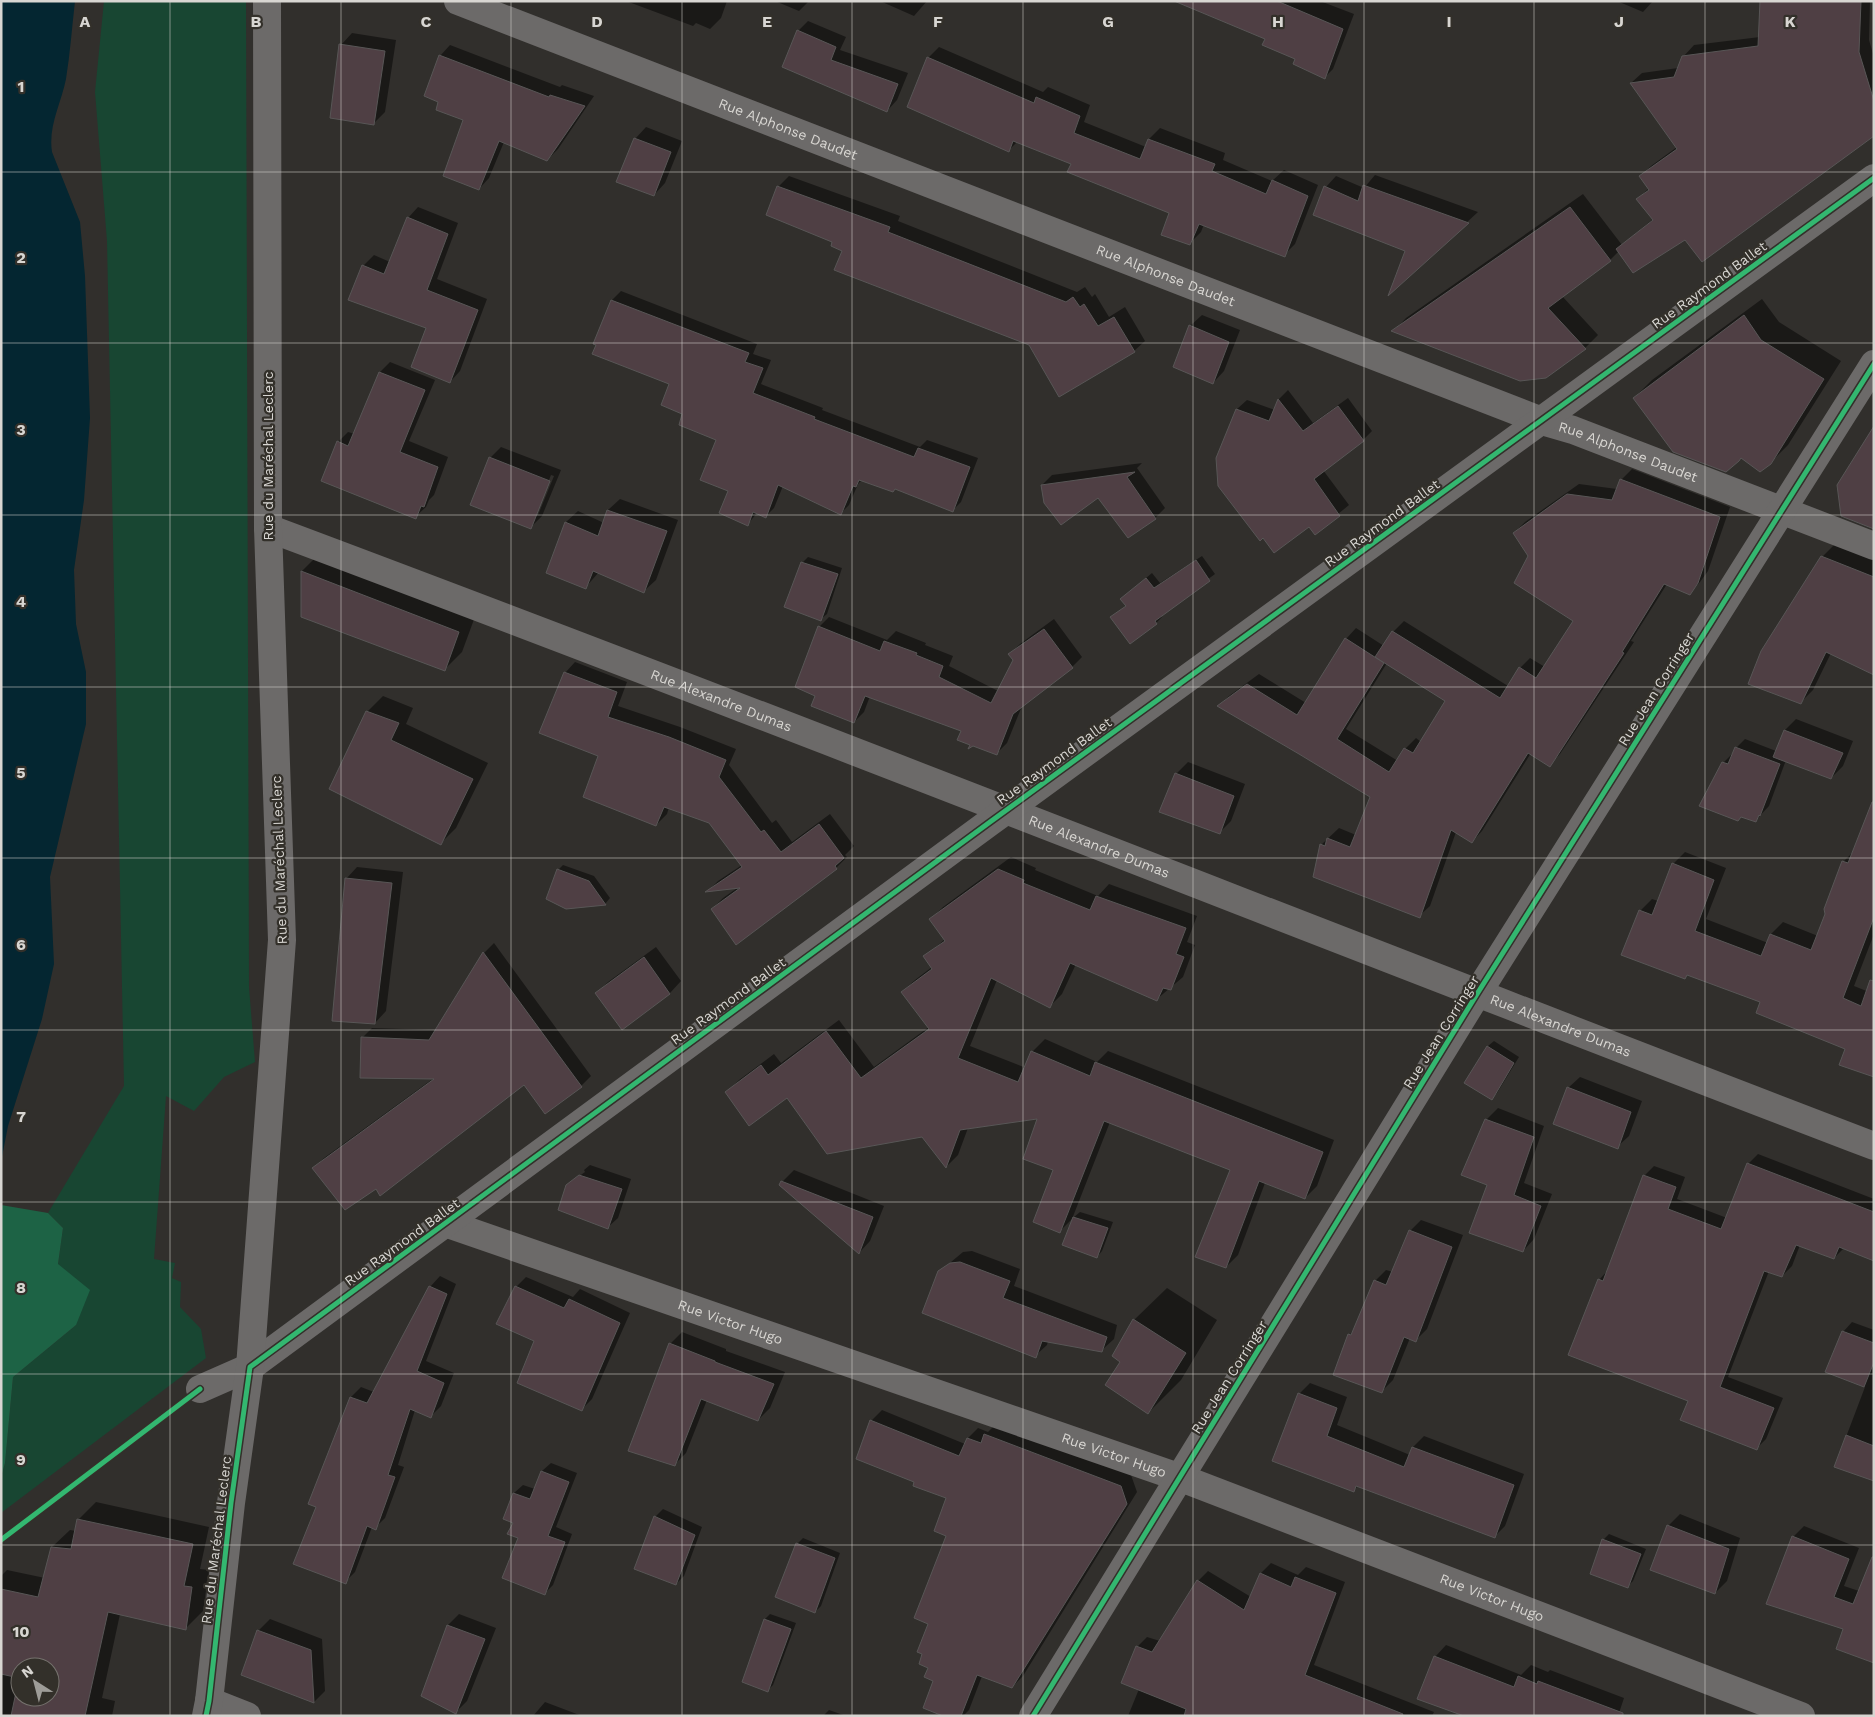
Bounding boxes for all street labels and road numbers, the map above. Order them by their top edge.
street label: Rue Alphonse Daudet [716,95,860,163]
street label: Rue Raymond Ballet [1648,238,1770,332]
street label: Rue Alphonse Daudet [1094,241,1238,309]
street label: Rue du Maréchal Leclerc [260,371,276,540]
street label: Rue Alphonse Daudet [1557,418,1700,485]
street label: Rue Raymond Ballet [1321,476,1443,570]
street label: Rue Jean Corringer [1615,629,1698,749]
street label: Rue Alexandre Dumas [649,666,794,735]
street label: Rue Raymond Ballet [993,714,1115,808]
street label: Rue du Maréchal Leclerc [268,775,290,945]
street label: Rue Alexandre Dumas [1026,812,1172,881]
street label: Rue Raymond Ballet [667,954,789,1048]
street label: Rue Jean Corringer [1400,972,1483,1092]
street label: Rue Alexandre Dumas [1488,991,1633,1060]
street label: Rue Raymond Ballet [341,1195,463,1289]
street label: Rue Victor Hugo [676,1296,785,1347]
street label: Rue Jean Corringer [1188,1317,1271,1437]
street label: Rue Victor Hugo [1059,1429,1169,1480]
street label: Rue du Maréchal Leclerc [198,1455,234,1625]
street label: Rue Victor Hugo [1438,1570,1546,1625]

